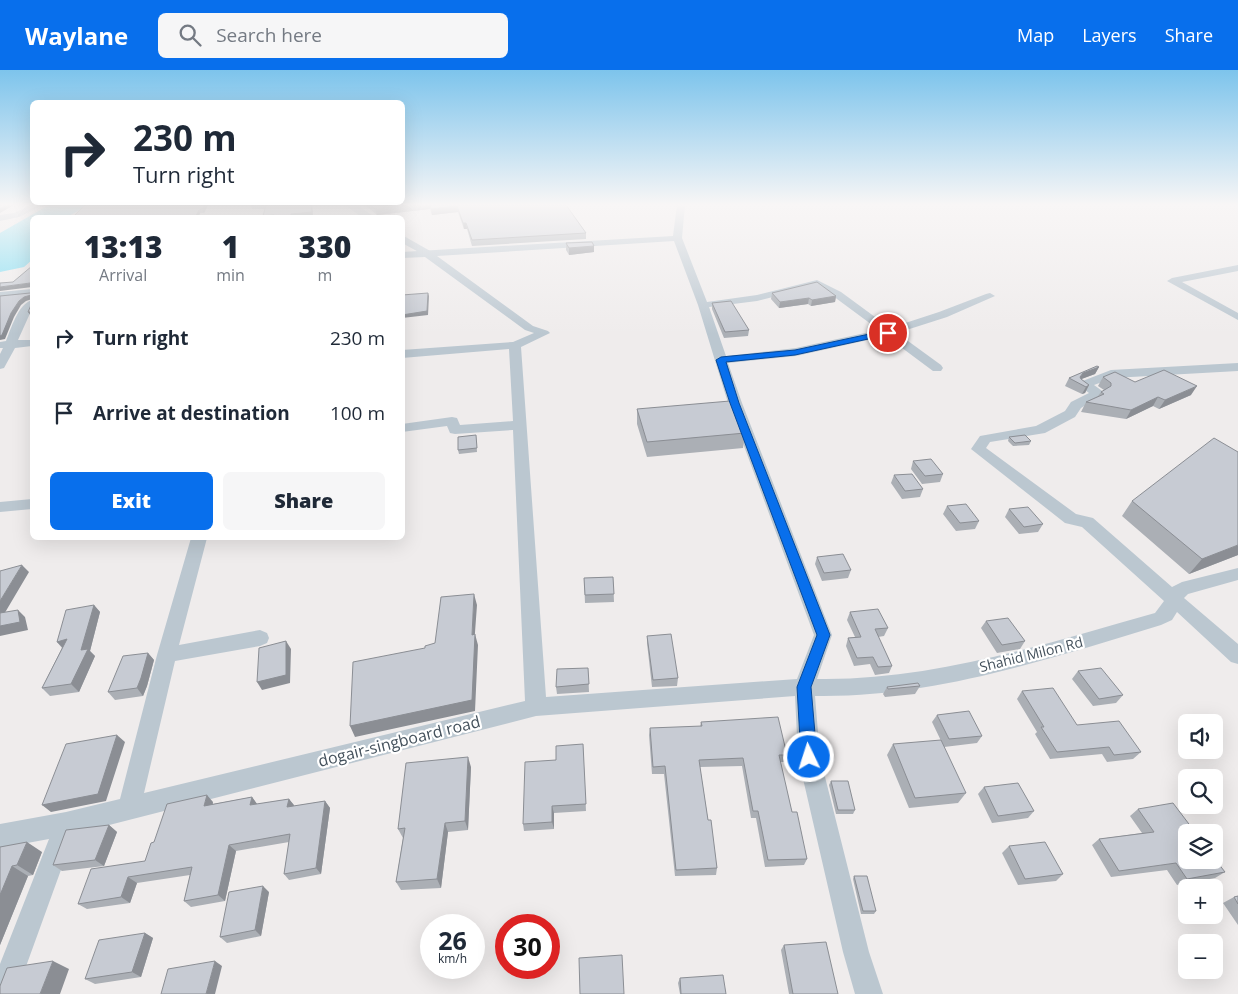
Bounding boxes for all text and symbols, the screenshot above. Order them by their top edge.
search box [158,13,508,58]
text: Waylane [25,19,128,52]
icon: search [176,21,204,49]
text: Search here [216,22,322,48]
text: Map [1017,23,1054,47]
text: Layers [1082,23,1137,47]
text: Share [1165,23,1213,47]
text: 230 m [133,114,237,161]
icon: right [50,120,115,185]
text: Turn right [133,159,235,189]
text: 13:13 [84,226,163,267]
text: 1 [222,226,239,267]
text: 330 [299,226,351,267]
text: Arrival [99,264,147,286]
text: min [216,264,245,286]
text: m [318,264,332,286]
pin [867,312,909,354]
icon: arrive [874,319,902,347]
icon: right [50,324,78,352]
text: Turn right [93,325,188,351]
text: 230 m [330,325,385,351]
icon: arrive [50,399,78,427]
text: Arrive at destination [93,400,290,426]
text: 100 m [330,400,385,426]
button: Exit [50,472,213,530]
button: Share [223,472,385,530]
street label: Shahid Milon Rd [977,632,1085,676]
street label: dogair-singboard road [316,710,482,772]
map controls [1178,714,1223,979]
button: sound [1178,714,1223,759]
position arrow [782,730,834,782]
button: search [1178,769,1223,814]
button: layers [1178,824,1223,869]
button: + [1178,879,1223,924]
speed limit sign: 30 [495,914,560,979]
text: 26 [438,923,467,957]
button: − [1178,934,1223,979]
text: km/h [438,950,467,967]

